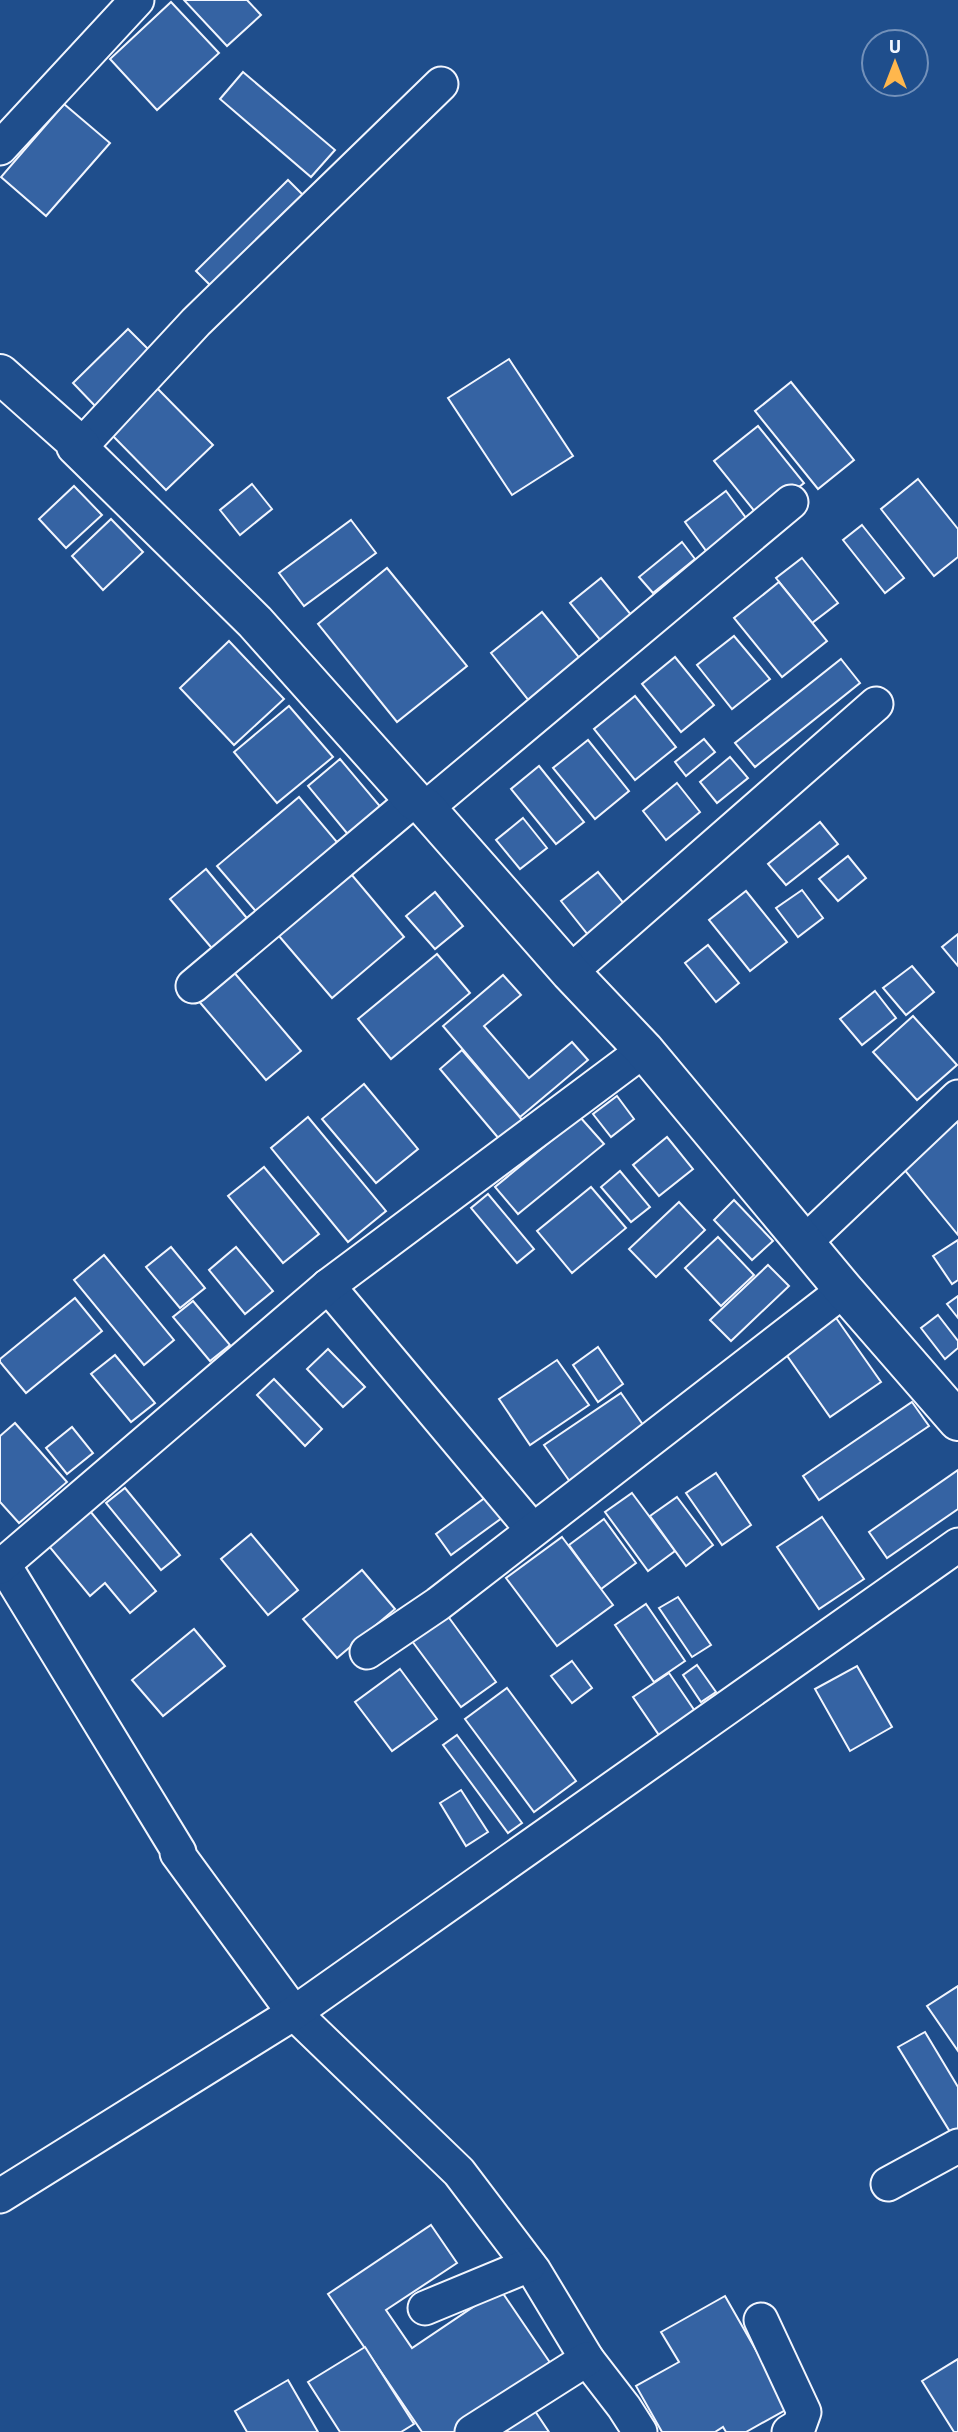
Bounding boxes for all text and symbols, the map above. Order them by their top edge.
north arrow [860,28,930,98]
text: U [889,34,901,57]

